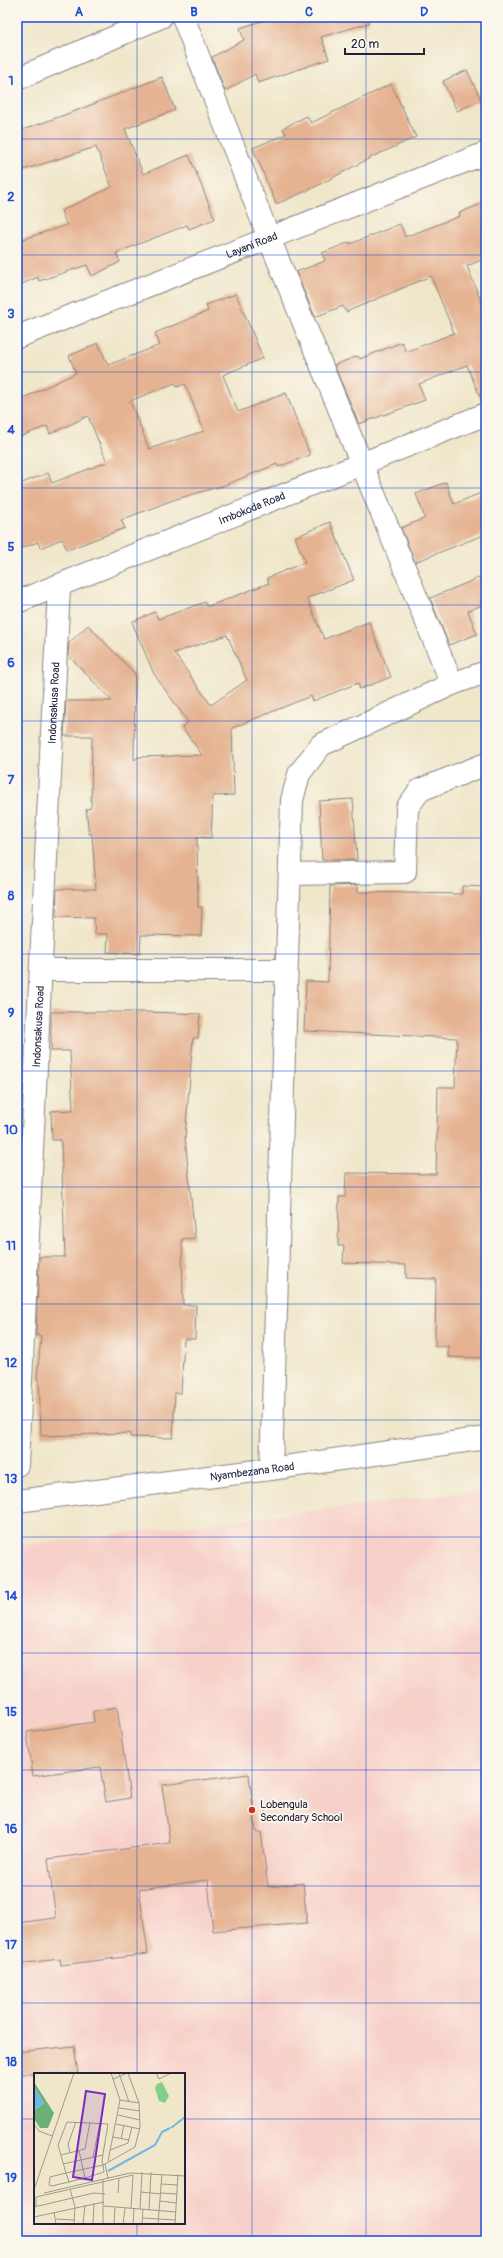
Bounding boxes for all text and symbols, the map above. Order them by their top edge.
text: A [75,4,84,20]
text: B [190,4,198,20]
text: C [305,4,313,20]
text: D [420,4,428,20]
scale bar [345,30,424,56]
text: 20 m [351,37,380,52]
text: 1 [8,73,14,89]
text: 2 [7,189,15,205]
street label: Layani Road [224,229,279,261]
text: 3 [7,306,15,322]
text: 4 [7,422,15,438]
street label: Imbokoda Road [217,489,287,527]
text: 5 [7,539,15,555]
text: 6 [7,655,15,671]
street label: Indonsakusa Road [46,662,62,744]
text: 7 [8,772,15,788]
text: 8 [8,888,15,904]
street label: Indonsakusa Road [30,985,47,1068]
text: 9 [8,1005,15,1021]
text: 10 [4,1122,18,1138]
text: 11 [6,1238,16,1254]
text: 12 [5,1355,17,1371]
street label: Nyambezana Road [209,1460,295,1484]
text: 13 [5,1471,17,1487]
text: 14 [5,1588,18,1604]
text: 15 [5,1704,17,1720]
place label: Lobengula Secondary School [260,1798,343,1824]
marker: Lobengula Secondary School [247,1805,257,1815]
text: 16 [5,1821,18,1837]
text: 17 [5,1937,17,1953]
text: 18 [5,2054,17,2070]
inset map [34,2073,185,2224]
text: 19 [5,2170,17,2186]

